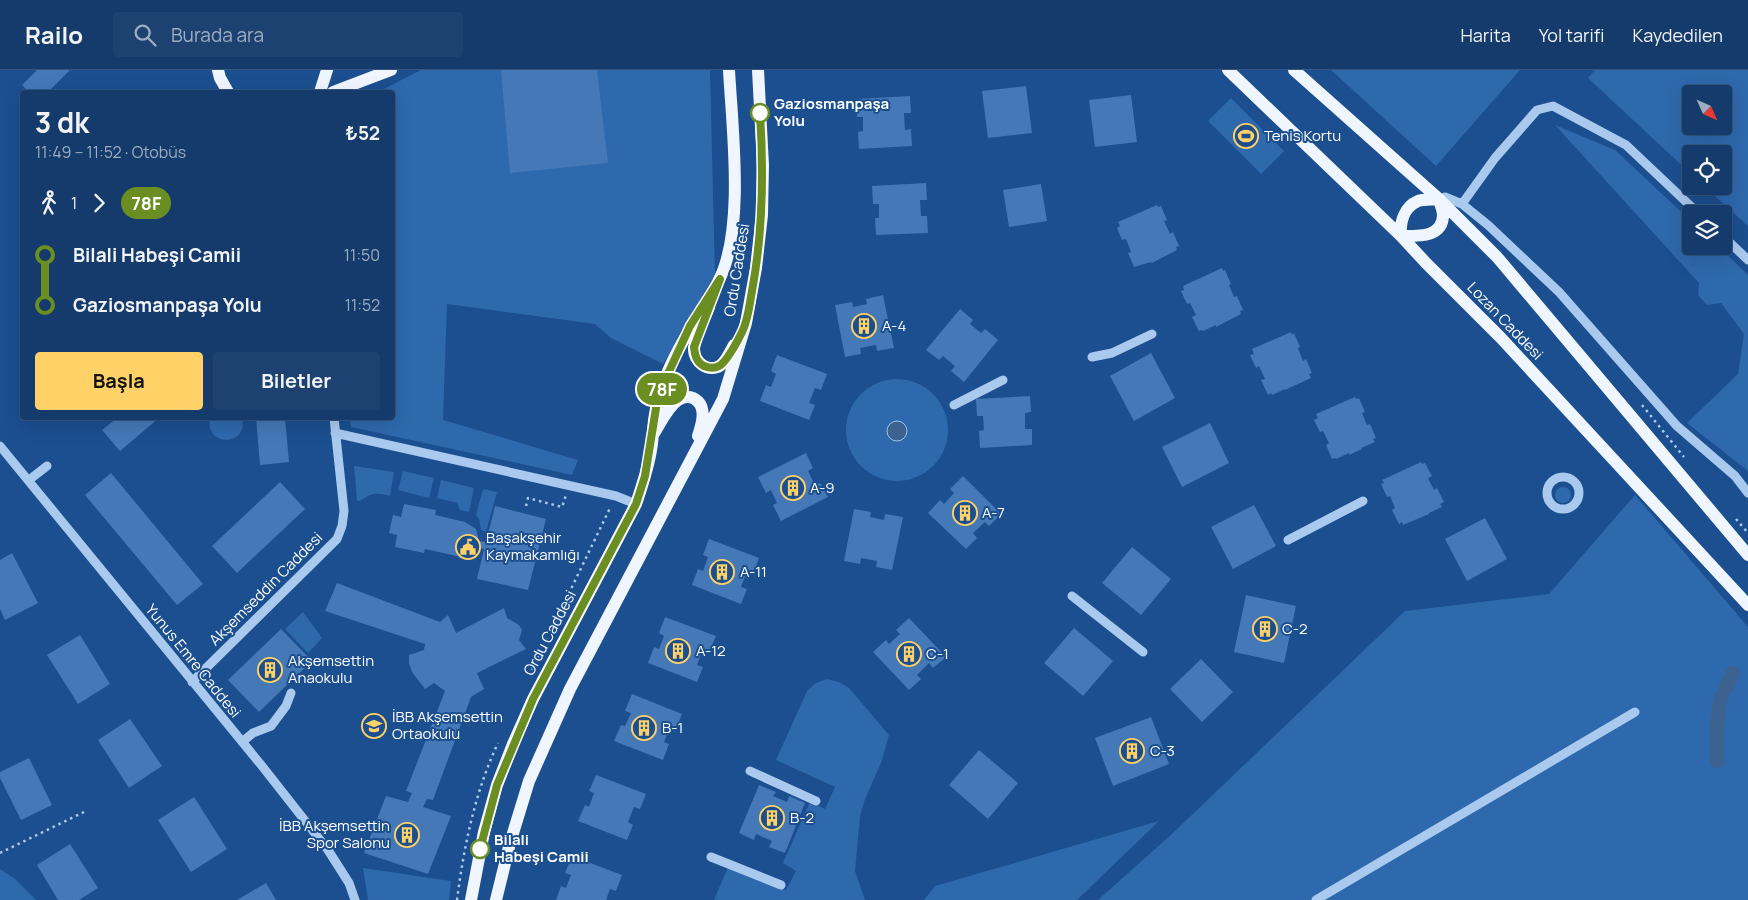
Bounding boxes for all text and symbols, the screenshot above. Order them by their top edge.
search box [113,12,463,57]
text: Railo [25,18,83,51]
icon: search [131,21,159,49]
text: Burada ara [171,22,264,48]
text: Harita [1461,23,1511,47]
text: Yol tarifi [1539,23,1605,47]
text: Kaydedilen [1633,23,1723,47]
north arrow [1682,85,1732,135]
map controls [1682,85,1732,255]
place label: Gaziosmanpaşa Yolu [774,93,889,131]
text: 3 dk [35,103,89,141]
marker: Gaziosmanpaşa Yolu [750,103,770,123]
text: ₺52 [346,120,380,146]
sports icon: Tenis Kortu [1233,123,1259,149]
place label: Tenis Kortu [1264,125,1341,146]
text: 11:49 – 11:52 · Otobüs [35,141,186,163]
button: locate [1682,145,1732,195]
icon: walk [35,189,63,217]
icon: forward [85,189,113,217]
text: 78F [131,191,161,215]
text: 1 [71,192,77,214]
button: layers [1682,205,1732,255]
street label: Ordu Caddesi [719,222,754,318]
text: Bilali Habeşi Camii [73,242,241,268]
text: 11:50 [344,244,380,266]
street label: Lozan Caddesi [1463,277,1548,364]
text: Gaziosmanpaşa Yolu [73,292,262,318]
text: 11:52 [345,294,380,316]
building icon: A-4 [851,313,877,339]
place label: A-4 [882,315,906,336]
button: Başla [35,352,203,410]
button: Biletler [213,352,380,410]
line badge: 78F [633,373,691,405]
text: 78F [647,377,677,401]
building icon: A-9 [780,475,806,501]
place label: A-9 [810,477,835,498]
building icon: A-7 [952,500,978,526]
place label: A-7 [982,502,1005,523]
street label: Akşemseddin Caddesi [204,527,327,650]
place label: Başakşehir Kaymakamlığı [486,527,580,565]
public building icon: Başakşehir Kaymakamlığı [455,534,481,560]
building icon: A-11 [709,559,735,585]
place label: A-11 [740,561,767,582]
street label: Ordu Caddesi [518,586,581,679]
street label: Yunus Emre Caddesi [141,599,246,722]
building icon: C-2 [1252,616,1278,642]
place label: C-2 [1282,618,1308,639]
building icon: A-12 [665,638,691,664]
place label: A-12 [696,640,726,661]
building icon: C-1 [896,641,922,667]
place label: C-1 [926,643,949,664]
place label: Akşemsettin Anaokulu [288,650,374,688]
building icon: Akşemsettin Anaokulu [257,657,283,683]
place label: İBB Akşemsettin Ortaokulu [392,706,503,744]
school or university icon: İBB Akşemsettin Ortaokulu [361,713,387,739]
building icon: B-1 [631,715,657,741]
place label: B-1 [662,717,683,738]
building icon: C-3 [1119,738,1145,764]
place label: C-3 [1150,740,1175,761]
building icon: B-2 [759,805,785,831]
place label: B-2 [790,807,814,828]
place label: İBB Akşemsettin Spor Salonu [279,815,390,853]
building icon: İBB Akşemsettin Spor Salonu [394,822,420,848]
place label: Bilali Habeşi Camii [494,829,589,867]
marker: Bilali Habeşi Camii [470,839,490,859]

